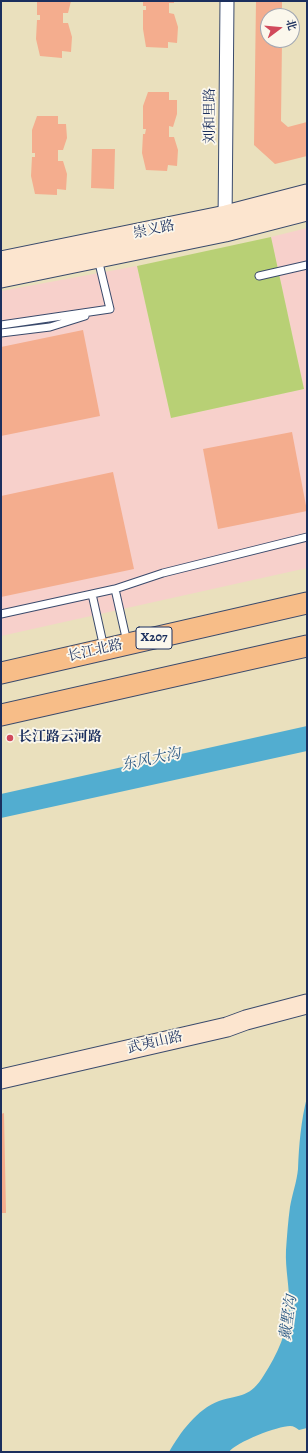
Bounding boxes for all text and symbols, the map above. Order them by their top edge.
north arrow [260,8,300,48]
text: 北 [282,17,300,32]
street label: 刘和里路 [203,88,219,144]
street label: 崇义路 [132,217,176,243]
road number: X207 [136,627,172,649]
street label: 长江北路 [66,637,124,665]
place label: 长江路云河路 [18,730,102,746]
marker: 长江路云河路 [5,733,15,743]
water label: 东风大沟 [120,745,182,775]
street label: 武夷山路 [126,1029,184,1057]
water label: 戴墅沟 [277,1294,301,1342]

